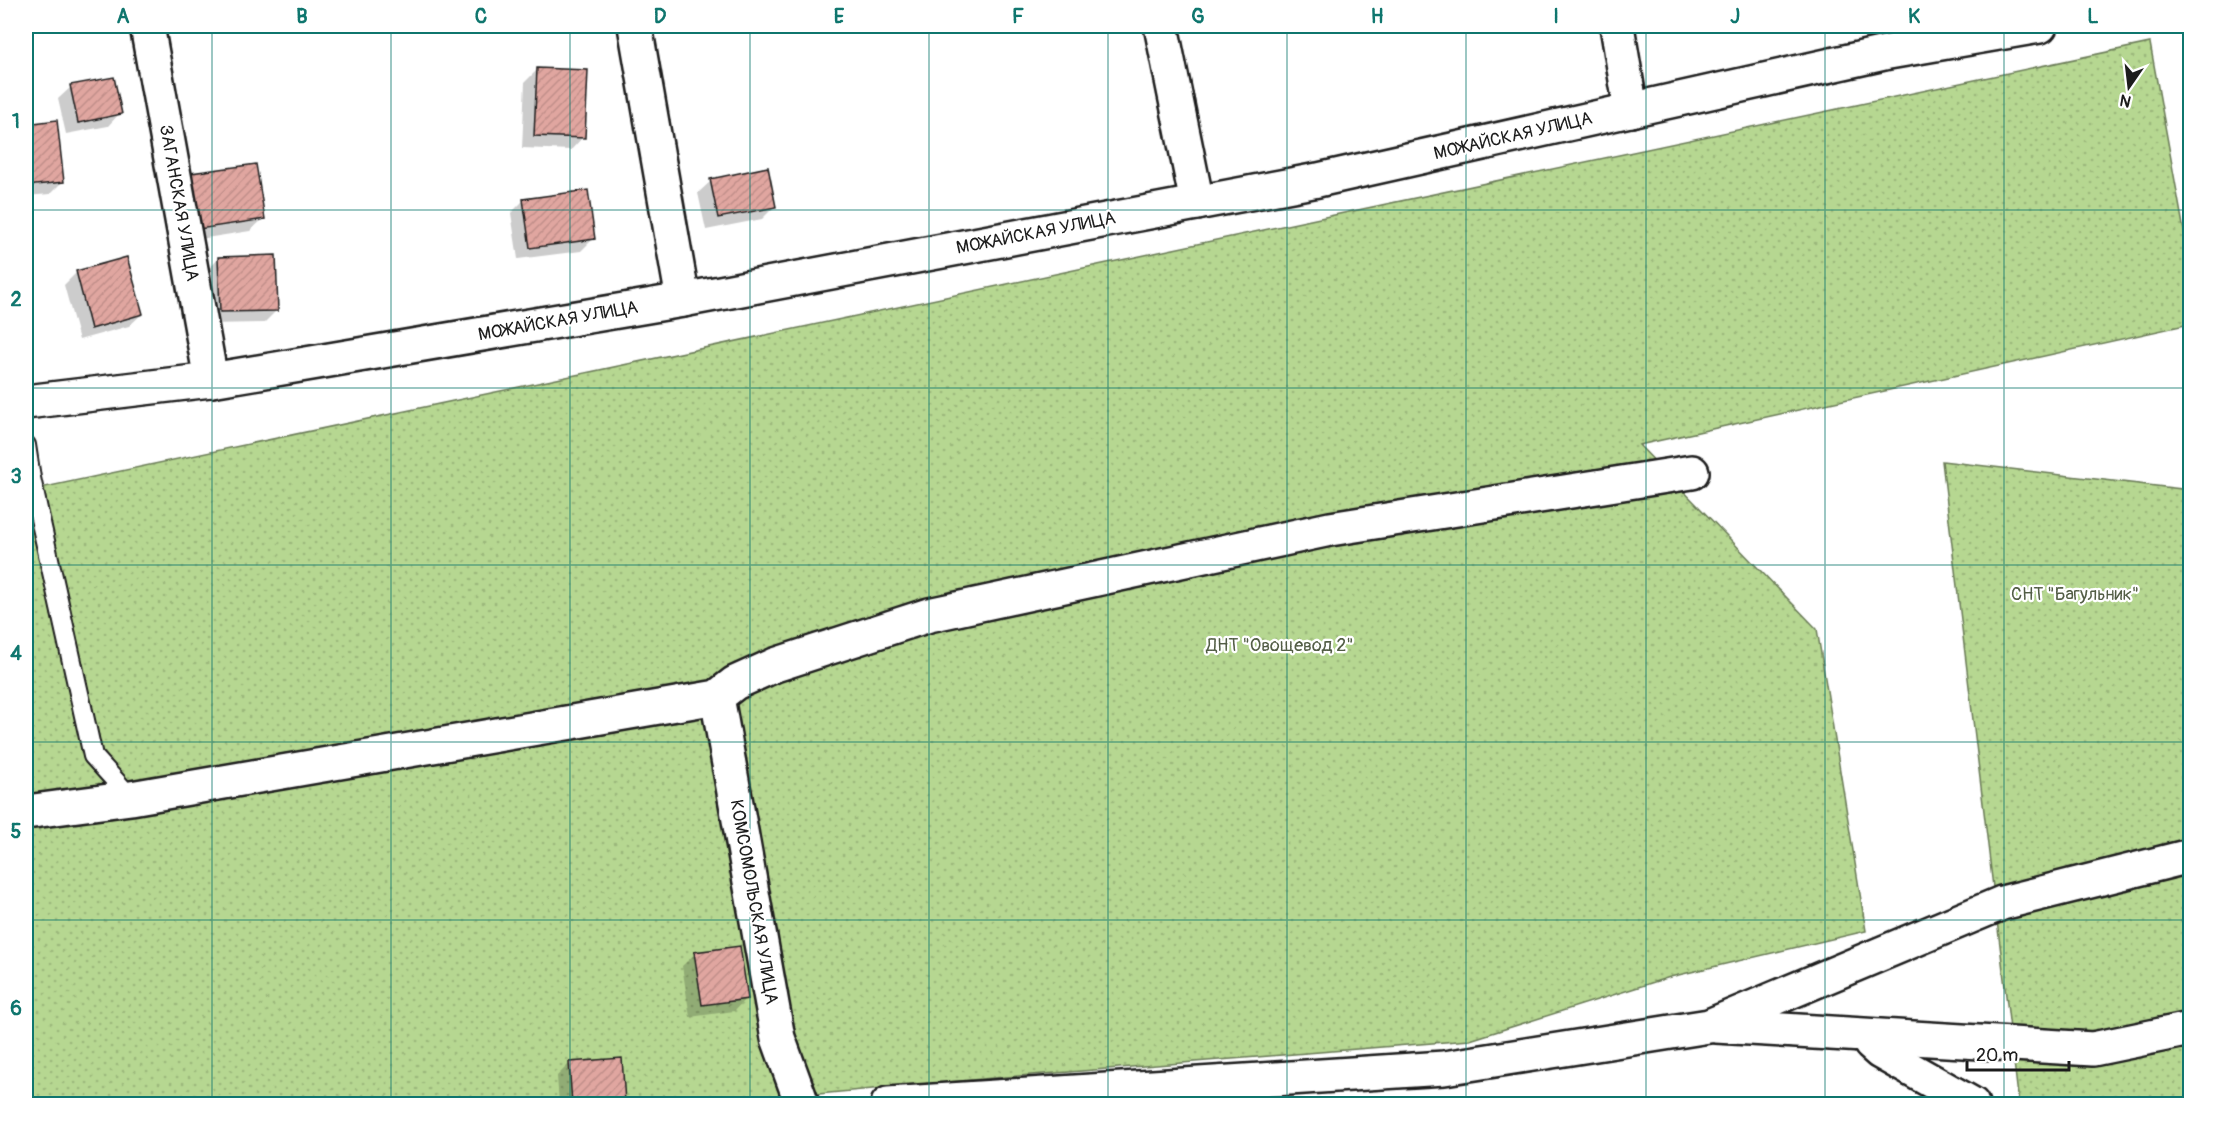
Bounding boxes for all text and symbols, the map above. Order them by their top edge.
text: A [117,4,130,29]
text: B [296,4,308,29]
text: C [475,4,487,29]
text: D [654,4,667,29]
text: E [834,4,845,29]
text: F [1012,4,1024,29]
text: G [1191,4,1205,29]
text: H [1371,4,1384,29]
text: I [1553,4,1559,29]
text: J [1730,4,1740,29]
text: K [1908,4,1920,29]
text: L [2087,4,2099,29]
north arrow [2099,57,2159,117]
text: N [2118,90,2133,112]
street label: МОЖАЙСКАЯ УЛИЦА [1431,107,1595,165]
text: 1 [12,109,20,134]
street label: ЗАГАНСКАЯ УЛИЦА [154,123,204,283]
street label: МОЖАЙСКАЯ УЛИЦА [954,206,1118,260]
text: 2 [10,287,22,312]
street label: МОЖАЙСКАЯ УЛИЦА [476,296,640,346]
text: 3 [10,464,22,489]
park label: СНТ "Багульник" [2011,583,2139,606]
park label: ДНТ "Овощевод 2" [1205,634,1354,657]
text: 4 [10,641,22,666]
street label: КОМСОМОЛЬСКАЯ УЛИЦА [725,798,783,1007]
text: 5 [11,819,22,844]
text: 6 [10,996,22,1021]
scale bar [1967,1034,2069,1072]
text: 20 m [1976,1044,2018,1067]

